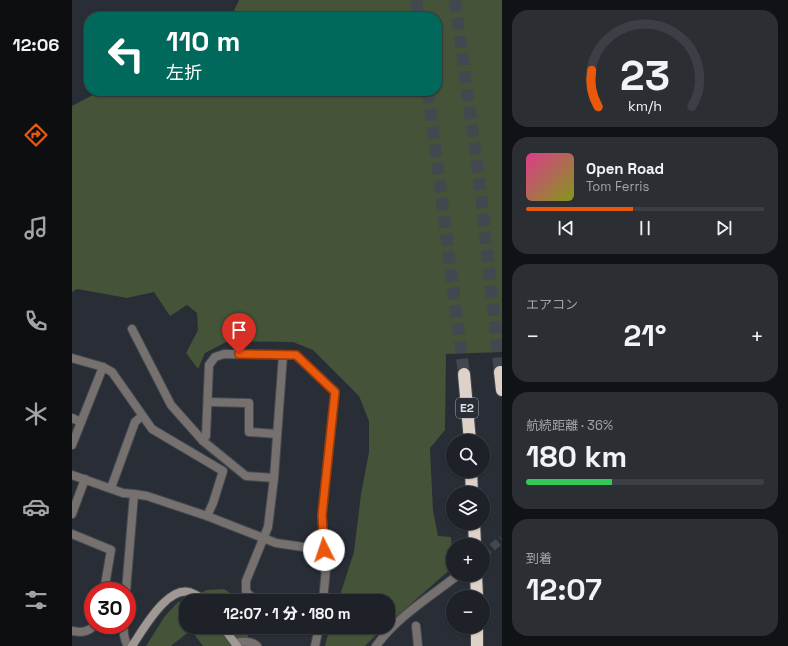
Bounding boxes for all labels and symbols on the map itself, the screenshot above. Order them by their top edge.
pin [222,313,256,354]
road number: E2 [456,398,478,418]
position arrow [303,529,345,571]
speed limit sign: 30 [84,582,136,634]

